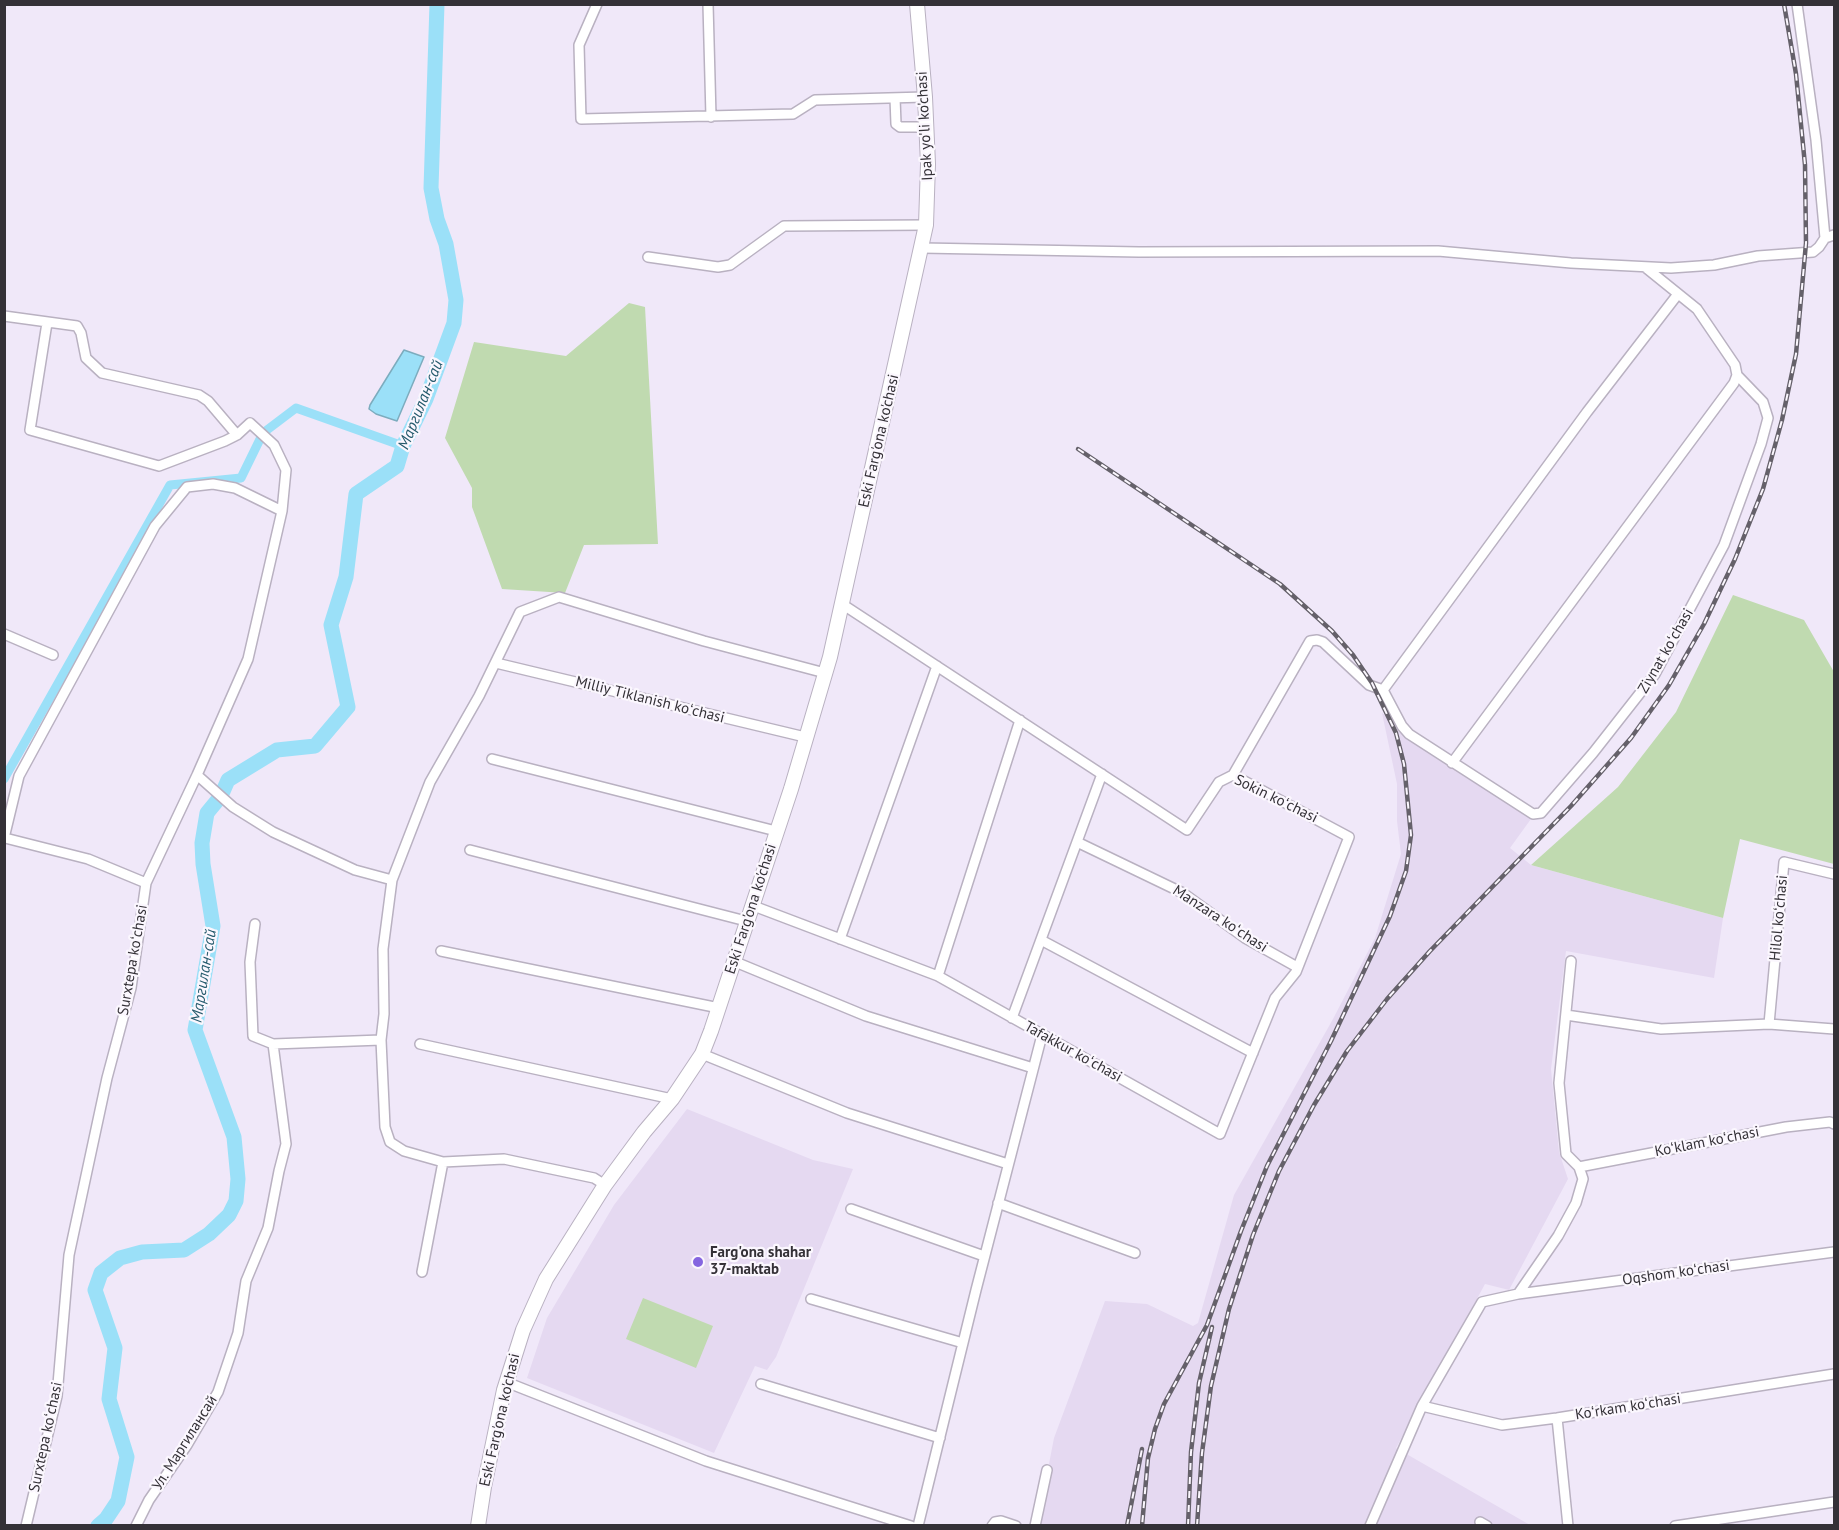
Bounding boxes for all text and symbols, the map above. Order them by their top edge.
street label: Ipak yo'li ko'chasi [913,71,937,181]
water label: Маргилан-сай [394,358,448,452]
street label: Eski Farg'ona ko'chasi [855,373,903,509]
street label: Ziynat koʻchasi [1634,605,1698,697]
street label: Milliy Tiklanish koʻchasi [574,673,726,727]
street label: Sokin koʻchasi [1231,771,1321,827]
street label: Eski Farg'ona ko'chasi [721,841,781,977]
street label: Hilol koʻchasi [1766,874,1792,962]
street label: Manzara koʻchasi [1169,882,1271,956]
street label: Surxtepa koʻchasi [114,903,152,1017]
water label: Маргилан-сай [187,928,221,1024]
street label: Tafakkur koʻchasi [1021,1018,1125,1086]
street label: Koʻklam koʻchasi [1653,1123,1761,1161]
place label: Farg'ona shahar 37-maktab [710,1244,811,1279]
marker: Farg'ona shahar 37-maktab [691,1255,705,1269]
street label: Oqshom koʻchasi [1621,1257,1731,1289]
street label: Eski Farg'ona ko'chasi [476,1352,524,1488]
street label: Surxtepa koʻchasi [26,1380,66,1494]
street label: Koʻrkam koʻchasi [1574,1390,1682,1424]
street label: Ул. Маргилансай [149,1392,221,1494]

